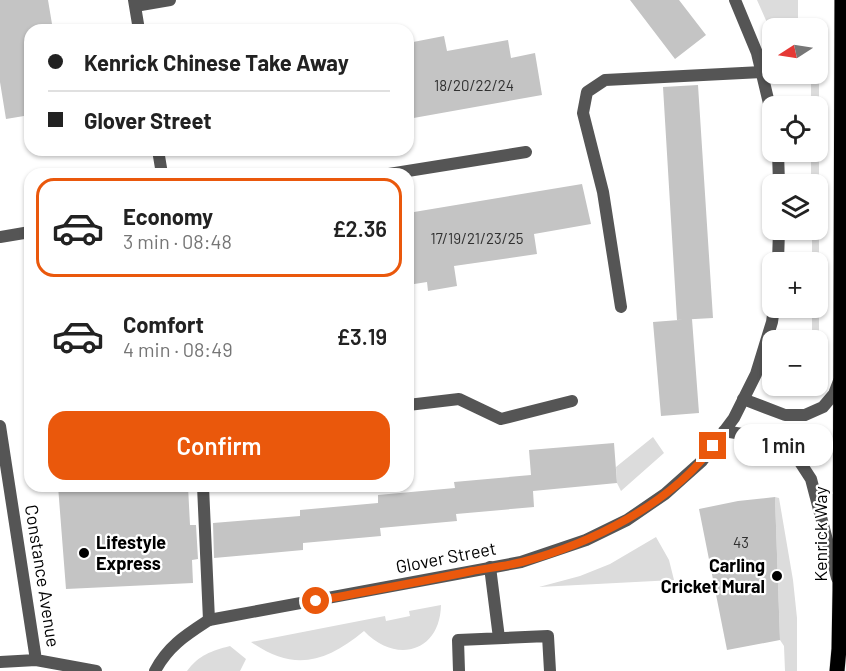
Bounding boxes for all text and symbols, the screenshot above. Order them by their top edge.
north arrow [762,18,828,84]
map controls [762,18,828,396]
text: Kenrick Chinese Take Away [84,49,349,75]
house number: 18/20/22/24 [434,76,514,94]
button: locate [762,96,828,162]
text: Glover Street [84,107,212,133]
button: layers [762,174,828,240]
icon: car [51,201,105,255]
text: Economy [123,203,213,229]
text: £2.36 [332,215,387,241]
text: 3 min · 08:48 [123,229,232,253]
house number: 17/19/21/23/25 [430,229,524,247]
button: + [762,252,828,318]
icon: car [51,309,105,363]
text: Comfort [123,311,204,337]
text: £3.19 [337,323,387,349]
button: − [762,330,828,396]
text: 4 min · 08:49 [123,337,233,361]
button: Confirm [48,411,390,480]
callout: 1 min [734,425,833,467]
route end [699,432,726,459]
text: 1 min [762,433,805,457]
street label: Kenrick Way [809,486,831,582]
street label: Constance Avenue [21,503,65,649]
place label: Lifestyle Express [96,531,166,574]
house number: 43 [733,533,749,551]
street label: Glover Street [394,537,498,578]
marker: Lifestyle Express [77,546,91,560]
place label: Carling Cricket Mural [661,554,765,597]
marker: Carling Cricket Mural [770,569,784,583]
route start [302,587,329,614]

